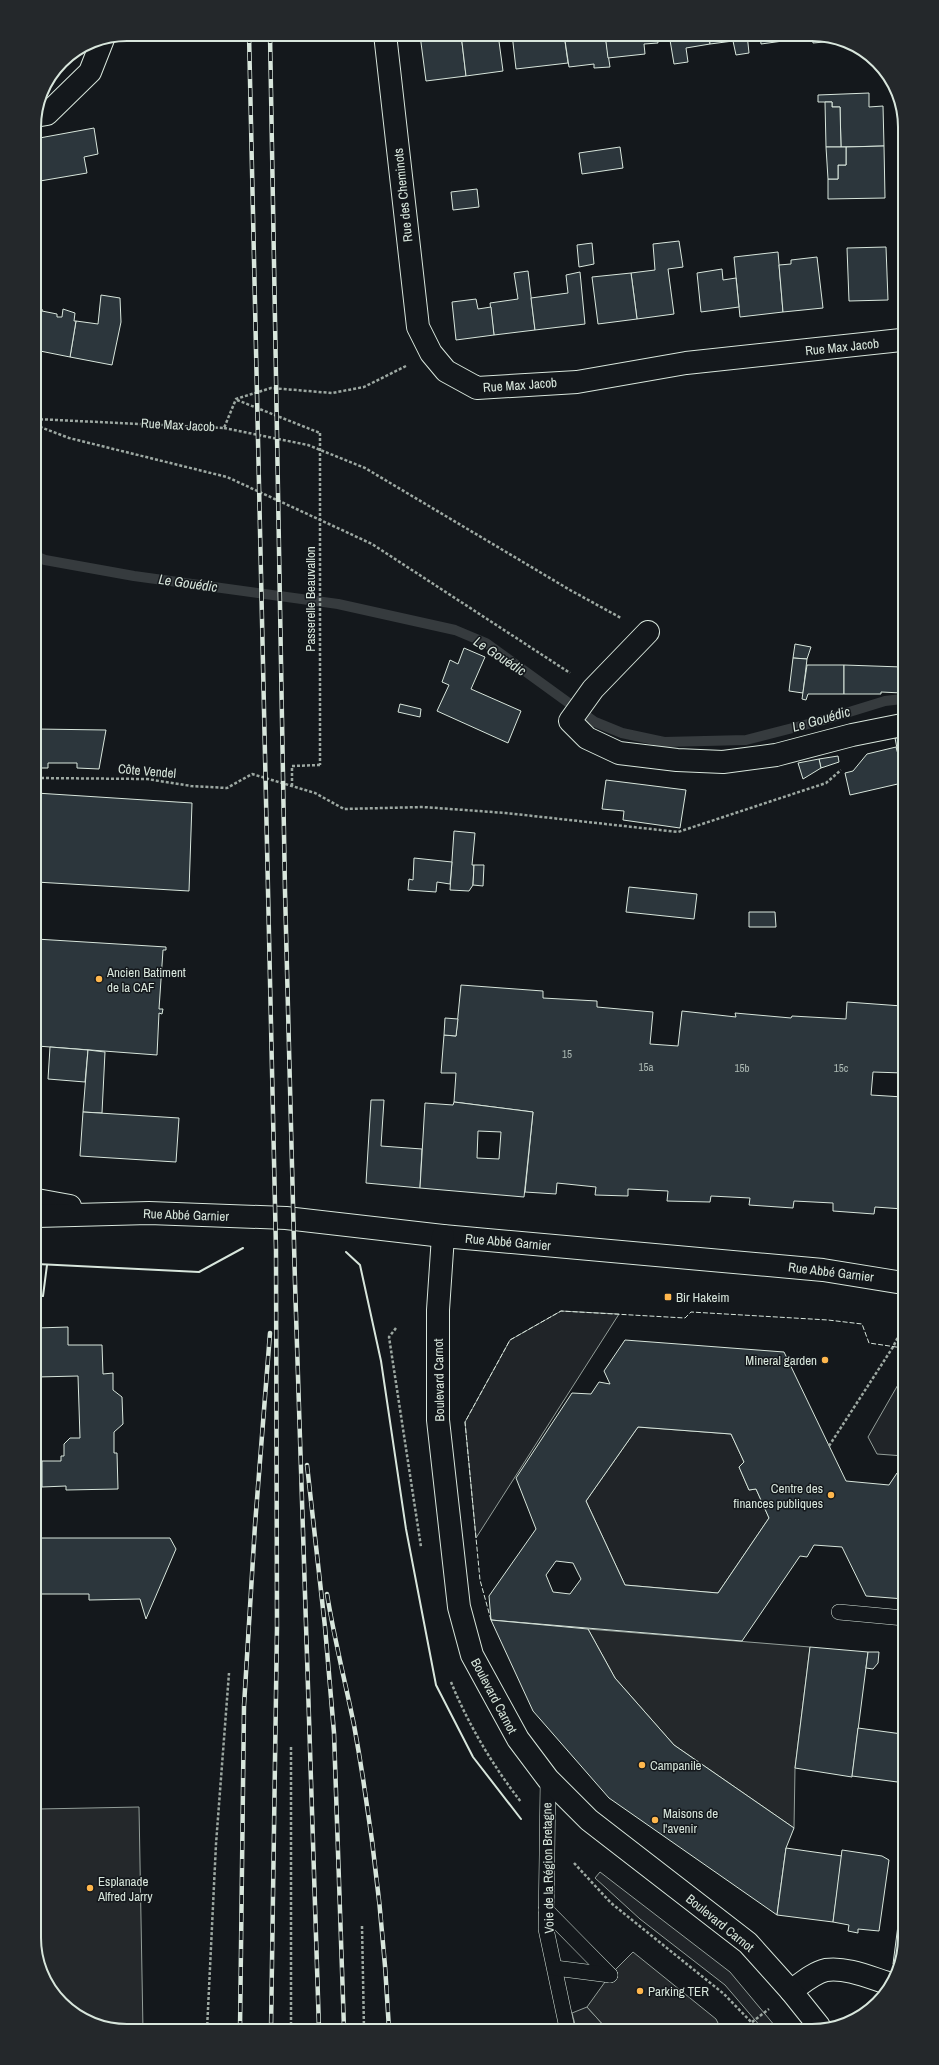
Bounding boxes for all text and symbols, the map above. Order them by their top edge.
street label: Rue des Cheminots [390,147,416,243]
street label: Rue Max Jacob [804,335,880,359]
street label: Rue Max Jacob [482,374,558,396]
street label: Rue Max Jacob [141,415,215,435]
street label: Passerelle Beauvallon [302,546,319,652]
water label: Le Gouédic [157,570,219,596]
water label: Le Gouédic [470,632,530,680]
water label: Le Gouédic [790,702,852,736]
street label: Côte Vendel [117,760,177,782]
place label: Ancien Batiment de la CAF [106,964,186,996]
marker: Ancien Batiment de la CAF [94,974,104,984]
house number: 15 [562,1047,572,1061]
house number: 15a [638,1060,654,1074]
house number: 15b [734,1061,750,1075]
house number: 15c [834,1061,849,1075]
street label: Rue Abbé Garnier [143,1205,230,1225]
street label: Rue Abbé Garnier [464,1230,552,1254]
street label: Rue Abbé Garnier [787,1258,875,1286]
place label: Bir Hakeim [676,1289,729,1306]
marker: Bir Hakeim [663,1292,673,1302]
street label: Boulevard Carnot [430,1338,448,1422]
place label: Mineral garden [745,1352,817,1369]
marker: Mineral garden [820,1355,830,1365]
place label: Centre des finances publiques [734,1480,823,1512]
marker: Centre des finances publiques [826,1490,836,1500]
street label: Boulevard Carnot [467,1655,521,1737]
place label: Campanile [650,1757,702,1774]
marker: Campanile [637,1760,647,1770]
street label: Voie de la Région Bretagne [538,1802,558,1934]
place label: Maisons de l'avenir [663,1805,718,1837]
marker: Maisons de l'avenir [650,1815,660,1825]
place label: Esplanade Alfred Jarry [97,1873,153,1905]
marker: Esplanade Alfred Jarry [85,1883,95,1893]
street label: Boulevard Carnot [682,1890,758,1956]
place label: Parking TER [648,1983,709,2000]
marker: Parking TER [635,1986,645,1996]

